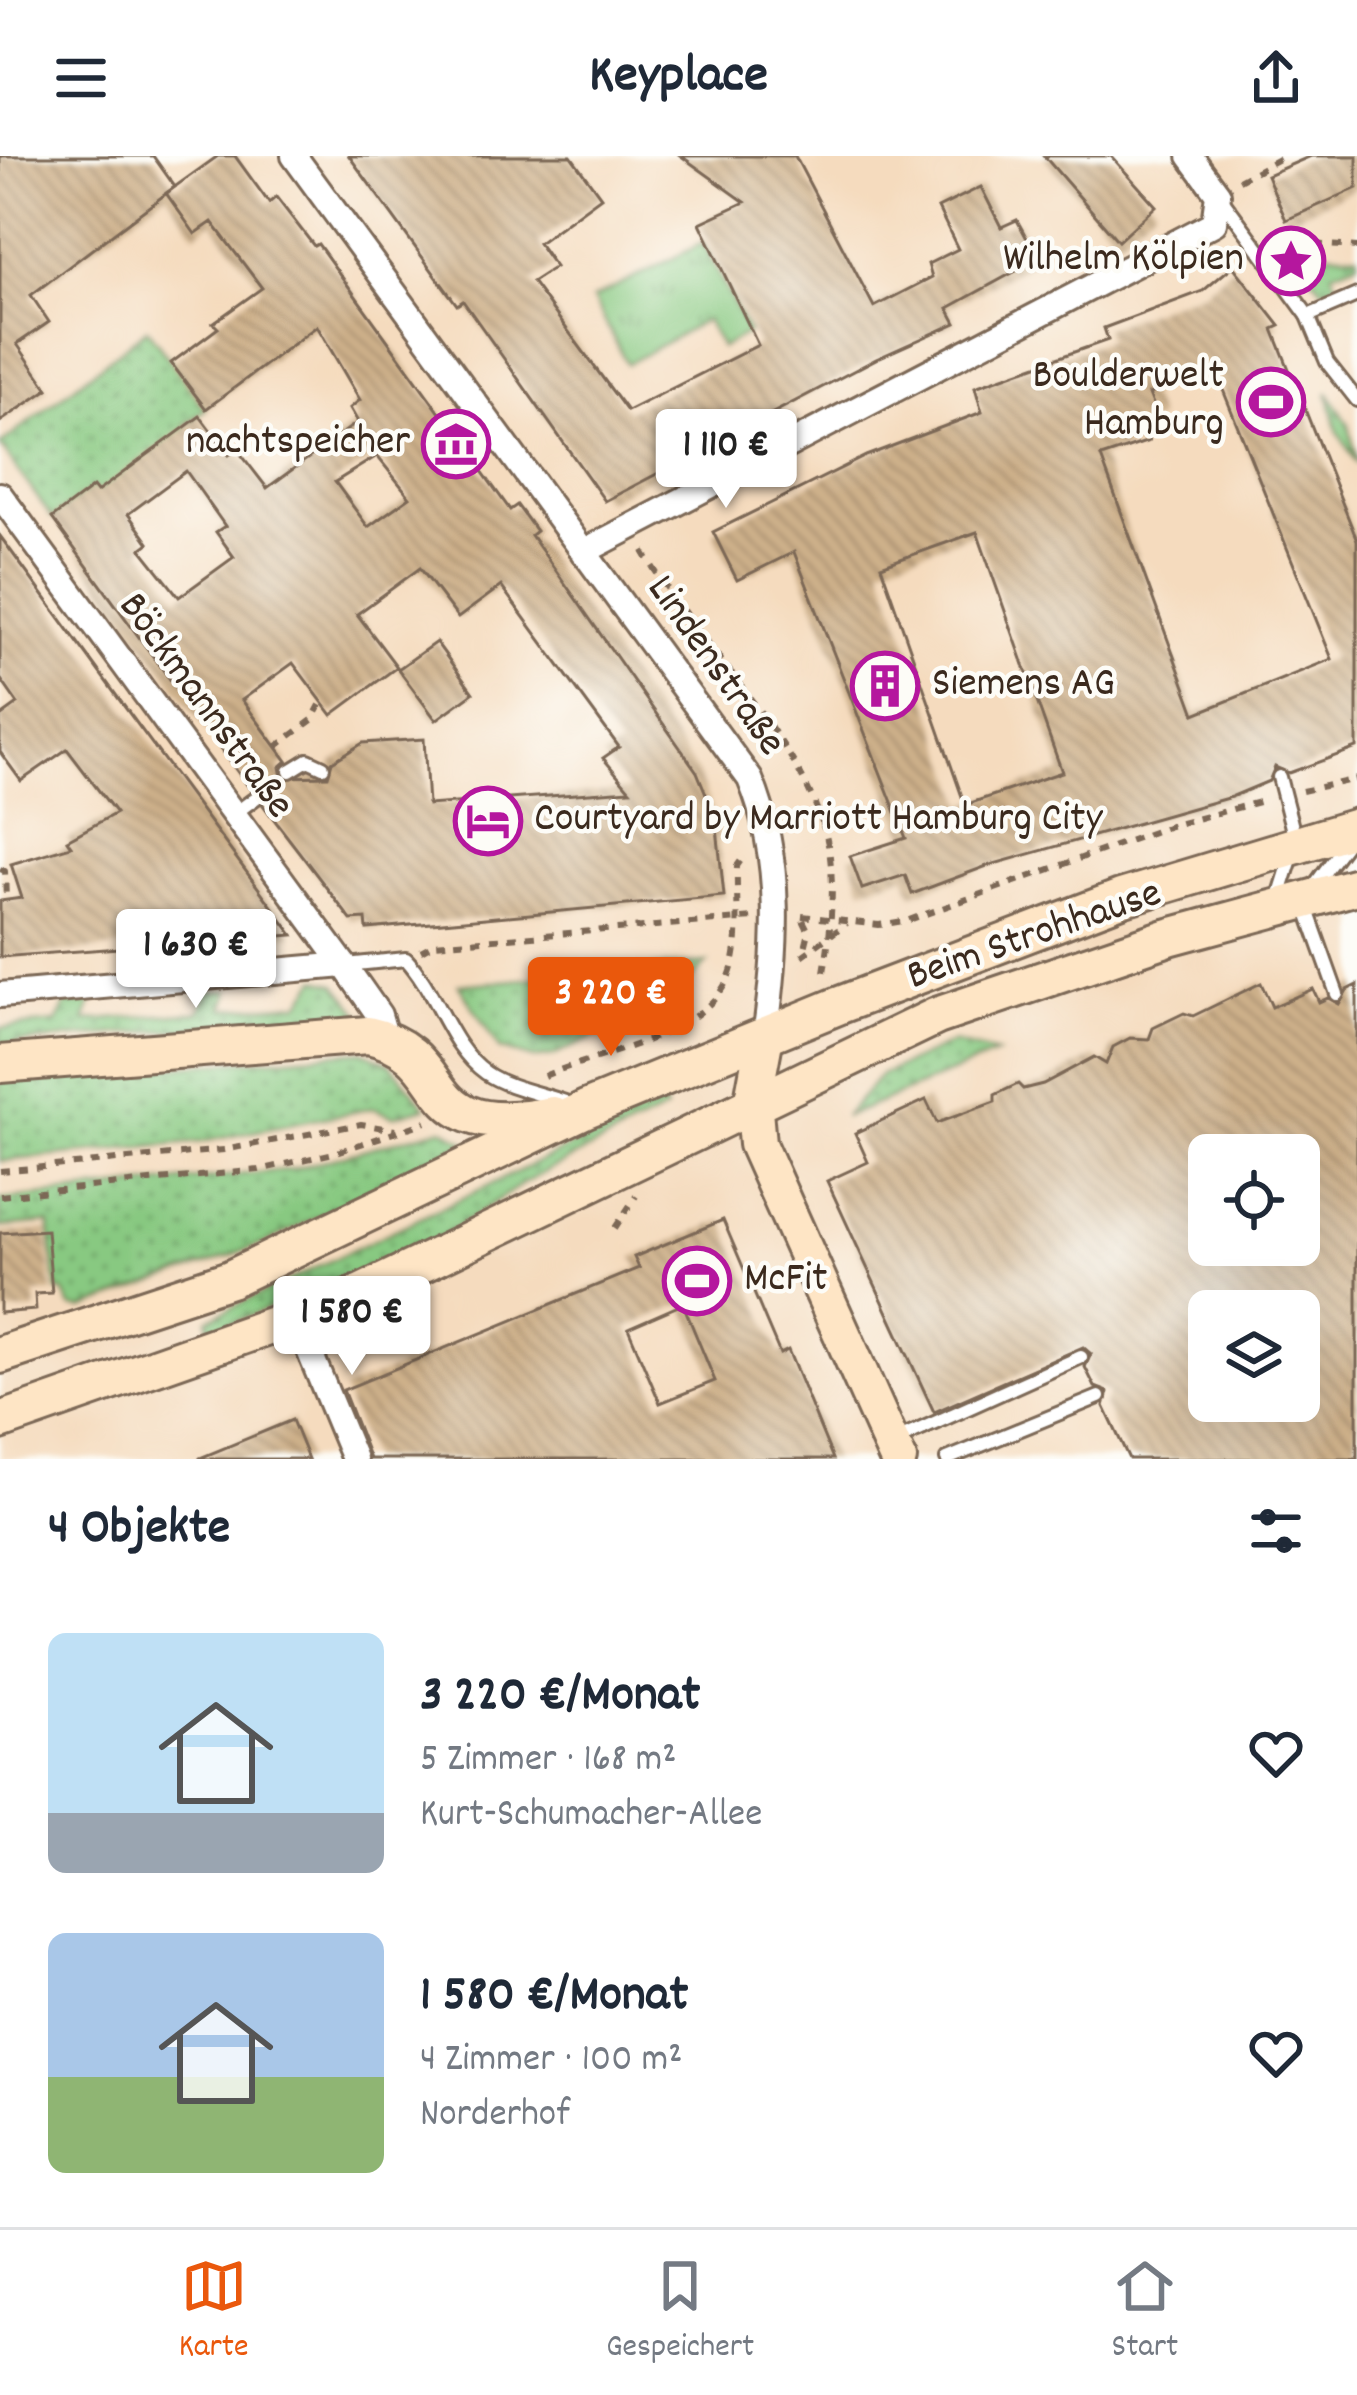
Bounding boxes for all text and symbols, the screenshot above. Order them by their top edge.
text: Keyplace [589,40,768,117]
icon: menu [48,45,114,111]
icon: share [1243,45,1309,111]
place icon: Wilhelm Kölpien [1256,226,1326,296]
place label: Wilhelm Kölpien [1003,231,1244,291]
place label: Boulderwelt Hamburg [1033,348,1224,456]
sports icon: Boulderwelt Hamburg [1236,367,1306,437]
museum icon: nachtspeicher [421,409,491,479]
pin: 1 110 € [615,409,837,511]
place label: nachtspeicher [186,414,410,474]
text: 1 110 € [683,420,769,475]
street label: Lindenstraße [630,564,798,770]
street label: Böckmannstraße [101,581,307,833]
building icon: Siemens AG [850,651,920,721]
place label: Siemens AG [932,656,1115,716]
hotel icon: Courtyard by Marriott Hamburg City [453,786,523,856]
place label: Courtyard by Marriott Hamburg City [534,791,1103,851]
street label: Beim Strohhause [900,865,1170,1009]
pin: 1 630 € [85,909,307,1011]
text: 1 630 € [143,920,249,975]
pin: 3 220 € [500,957,722,1059]
text: 3 220 € [555,968,667,1023]
map controls [1188,1134,1320,1422]
button: locate [1188,1134,1320,1266]
sports icon: McFit [662,1246,732,1316]
place label: McFit [744,1251,827,1311]
pin: 1 580 € [241,1276,463,1378]
text: 1 580 € [300,1287,404,1342]
button: layers [1188,1290,1320,1422]
text: 4 Objekte [48,1495,230,1567]
icon: filters [1243,1498,1309,1564]
text: 3 220 €/Monat [420,1662,700,1734]
icon: home [144,1681,288,1825]
icon: heart [1243,1720,1309,1786]
text: 5 Zimmer · 168 m² [420,1734,677,1789]
text: Kurt-Schumacher-Allee [420,1789,762,1844]
text: 1 580 €/Monat [420,1962,688,2034]
icon: home [144,1981,288,2125]
icon: heart [1243,2020,1309,2086]
text: 4 Zimmer · 100 m² [420,2034,682,2089]
text: Norderhof [420,2089,570,2144]
tab: Karte [179,2253,248,2372]
tab: Gespeichert [606,2253,754,2372]
tab: Start [1112,2253,1178,2372]

